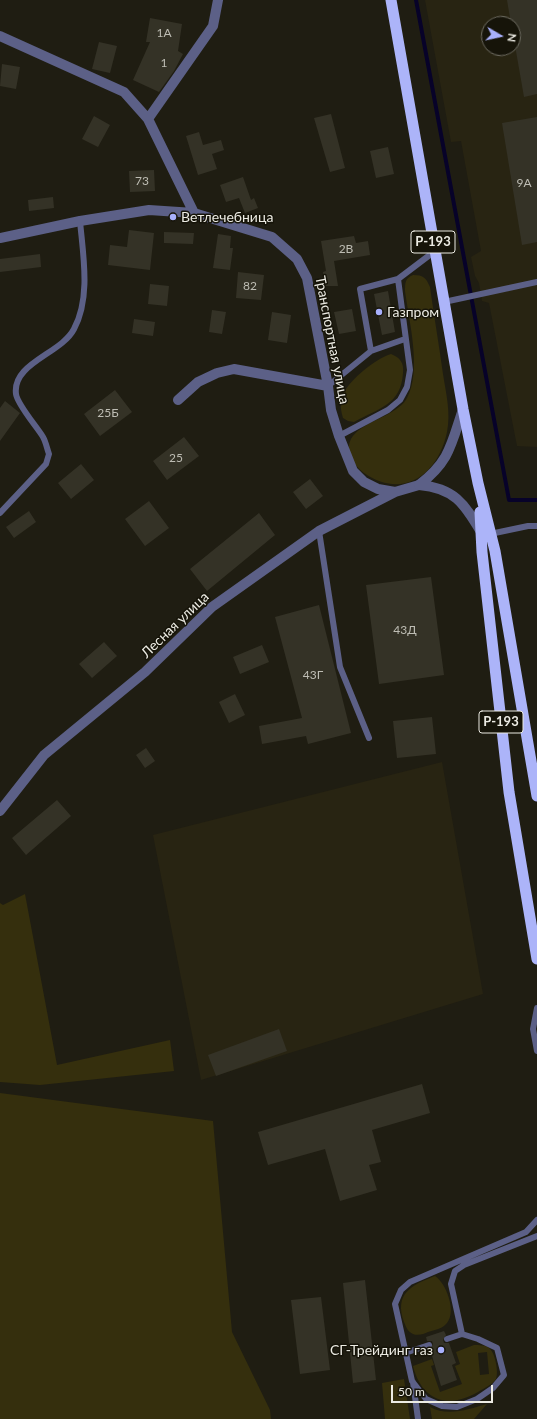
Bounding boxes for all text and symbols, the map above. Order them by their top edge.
north arrow [481,16,521,56]
house number: 1А [156,26,172,40]
text: N [505,33,519,43]
house number: 1 [161,56,167,70]
house number: 73 [135,174,149,188]
house number: 9А [516,176,532,190]
place label: Ветлечебница [181,209,273,225]
marker: Ветлечебница [168,212,178,222]
road number: Р-193 [411,231,455,253]
house number: 2В [339,242,353,256]
street label: Транспортная улица [311,274,353,406]
house number: 82 [243,279,257,293]
place label: Газпром [387,304,439,320]
marker: Газпром [374,307,384,317]
house number: 25Б [97,406,119,420]
house number: 25 [169,451,183,465]
street label: Лесная улица [138,589,212,661]
house number: 43Д [393,623,417,637]
house number: 43Г [303,668,323,682]
road number: Р-193 [479,711,523,733]
place label: СГ-Трейдинг газ [330,1342,433,1358]
marker: СГ-Трейдинг газ [436,1345,446,1355]
scale bar [393,1377,495,1403]
text: 50 m [398,1384,425,1399]

